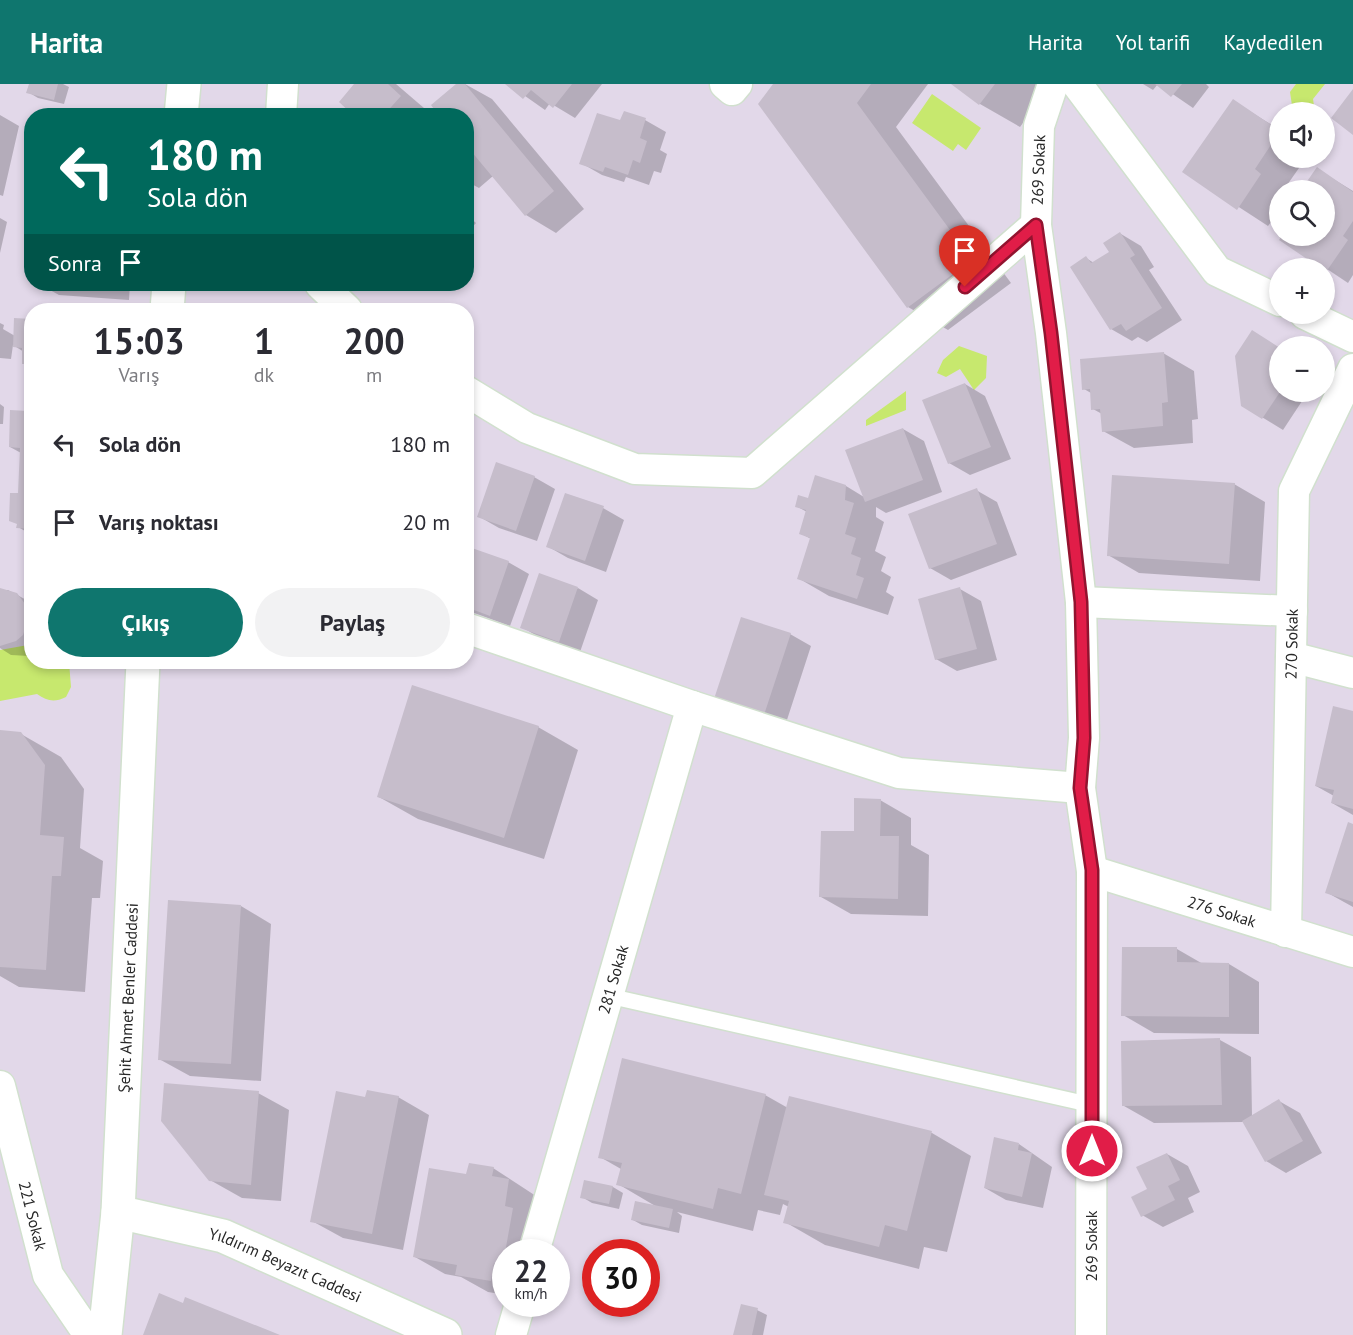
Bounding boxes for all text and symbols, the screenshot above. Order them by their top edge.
text: Harita [30,24,103,61]
text: Harita [1028,29,1083,56]
text: Yol tarifi [1116,29,1190,56]
text: Kaydedilen [1223,29,1323,56]
map controls [1269,102,1335,402]
button: sound [1269,102,1335,168]
text: 180 m [147,127,263,182]
icon: left [48,132,126,210]
street label: 269 Sokak [1027,134,1049,206]
text: Sola dön [147,180,248,214]
button: search [1269,180,1335,246]
pin [939,225,990,287]
icon: arrive [948,234,981,267]
icon: arrive [114,246,147,279]
text: Sonra [48,249,102,277]
button: + [1269,258,1335,324]
text: 15:03 [93,317,185,364]
text: 1 [254,317,274,364]
text: 200 [343,317,405,364]
button: − [1269,336,1335,402]
text: Varış [118,362,159,388]
text: dk [254,362,274,388]
text: m [366,362,382,388]
icon: left [48,428,81,461]
text: Sola dön [99,430,181,458]
text: 180 m [390,430,450,458]
icon: arrive [48,506,81,539]
text: Varış noktası [99,508,219,536]
text: 20 m [402,508,450,536]
button: Çıkış [48,588,243,657]
button: Paylaş [255,588,450,657]
street label: 270 Sokak [1281,608,1302,680]
street label: 276 Sokak [1185,891,1259,931]
street label: Şehit Ahmet Benler Caddesi [113,903,142,1093]
street label: 281 Sokak [593,942,632,1016]
position arrow [1060,1119,1124,1183]
street label: 221 Sokak [15,1179,51,1253]
street label: 269 Sokak [1081,1210,1101,1281]
street label: Yıldırım Beyazıt Caddesi [207,1223,365,1307]
speed limit sign: 30 [582,1239,660,1317]
text: 22 [514,1251,548,1290]
text: km/h [515,1284,547,1303]

